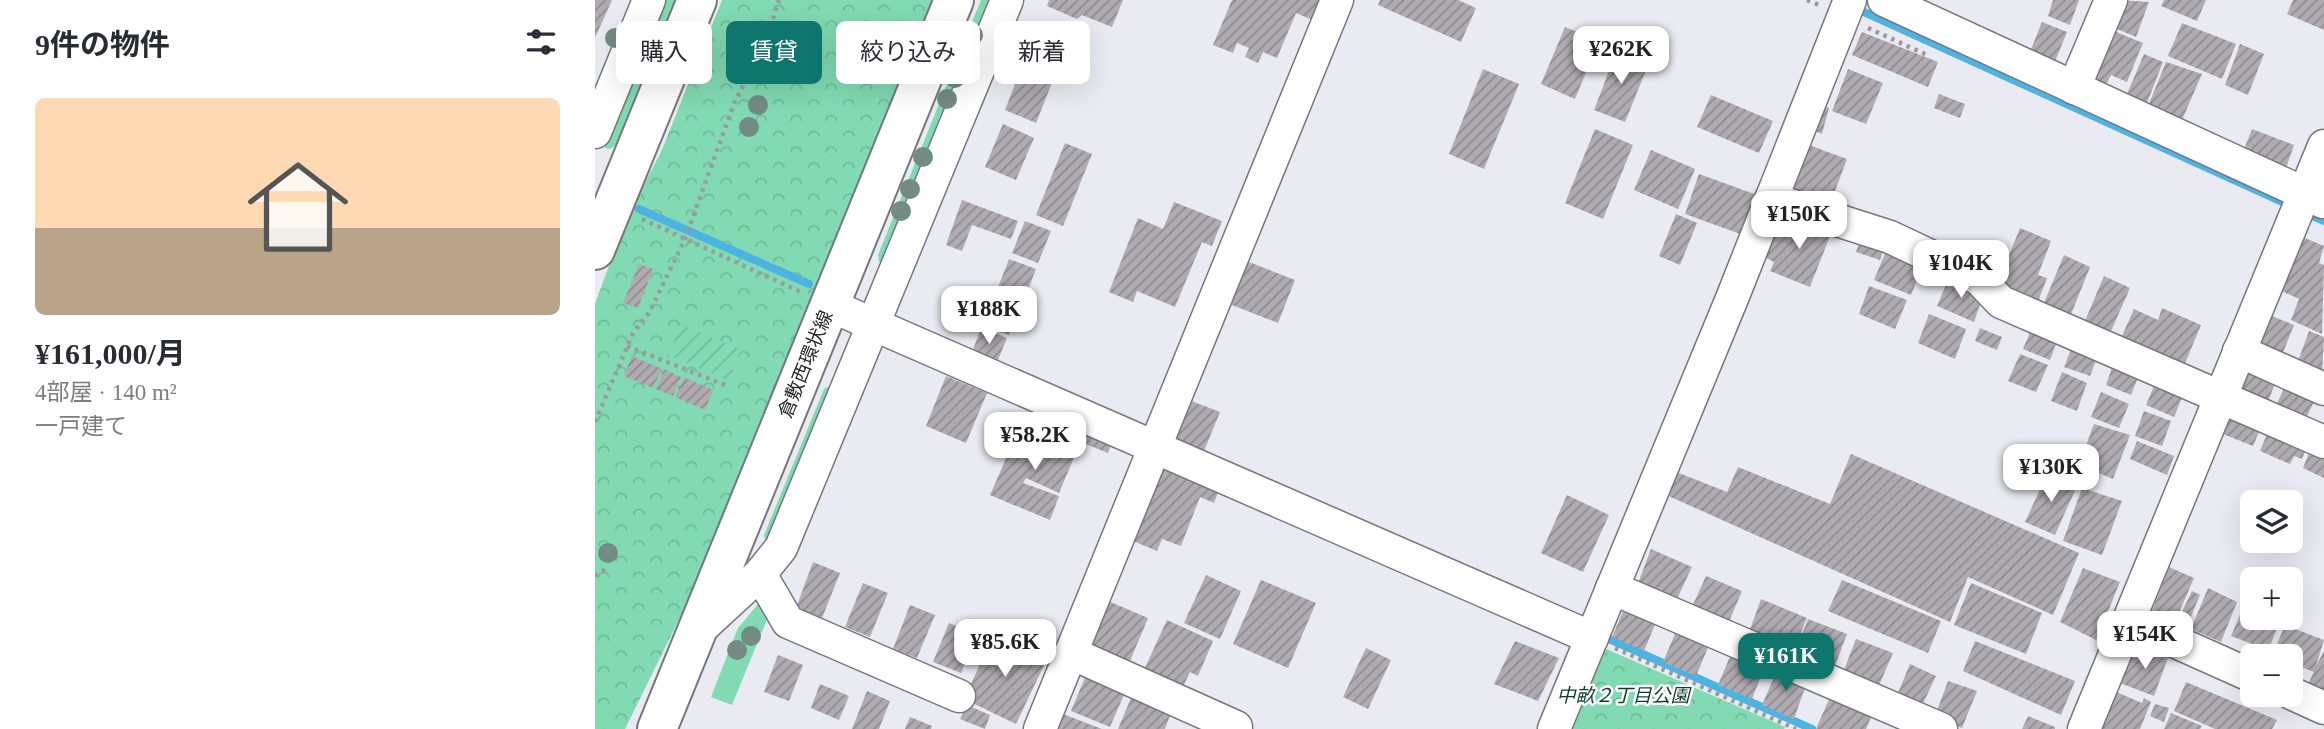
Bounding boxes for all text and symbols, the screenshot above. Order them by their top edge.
chip: 購入 [616,21,712,84]
chip: 賃貸 [726,21,822,84]
chip: 絞り込み [836,21,980,84]
chip: 新着 [994,21,1090,84]
icon: filters [522,23,560,61]
pin: ¥262K [1572,27,1670,86]
text: 9件の物件 [35,28,170,61]
text: ¥262K [1589,36,1653,61]
icon: home [235,144,361,270]
pin: ¥150K [1750,191,1848,251]
text: ¥150K [1767,201,1831,226]
pin: ¥104K [1912,240,2010,300]
text: ¥104K [1929,250,1993,275]
pin: ¥188K [940,286,1038,346]
text: ¥188K [957,296,1021,321]
street label: 倉敷西環状線 [774,307,837,421]
text: ¥161,000/月 [35,337,186,370]
text: 4部屋 · 140 m² [35,380,177,405]
pin: ¥58.2K [978,412,1092,472]
text: 一戸建て [35,414,127,439]
text: ¥58.2K [1000,422,1070,447]
pin: ¥130K [2002,444,2100,504]
text: ¥130K [2019,454,2083,479]
map controls [2240,490,2303,707]
button: layers [2240,490,2303,553]
button: + [2240,567,2303,630]
pin: ¥154K [2096,612,2194,671]
pin: ¥85.6K [948,620,1062,679]
text: ¥154K [2113,621,2177,646]
text: ¥85.6K [970,629,1040,654]
pin: ¥161K [1737,634,1835,693]
text: ¥161K [1754,643,1818,668]
button: − [2240,644,2303,707]
park label: 中畝２丁目公園 [1556,685,1692,706]

